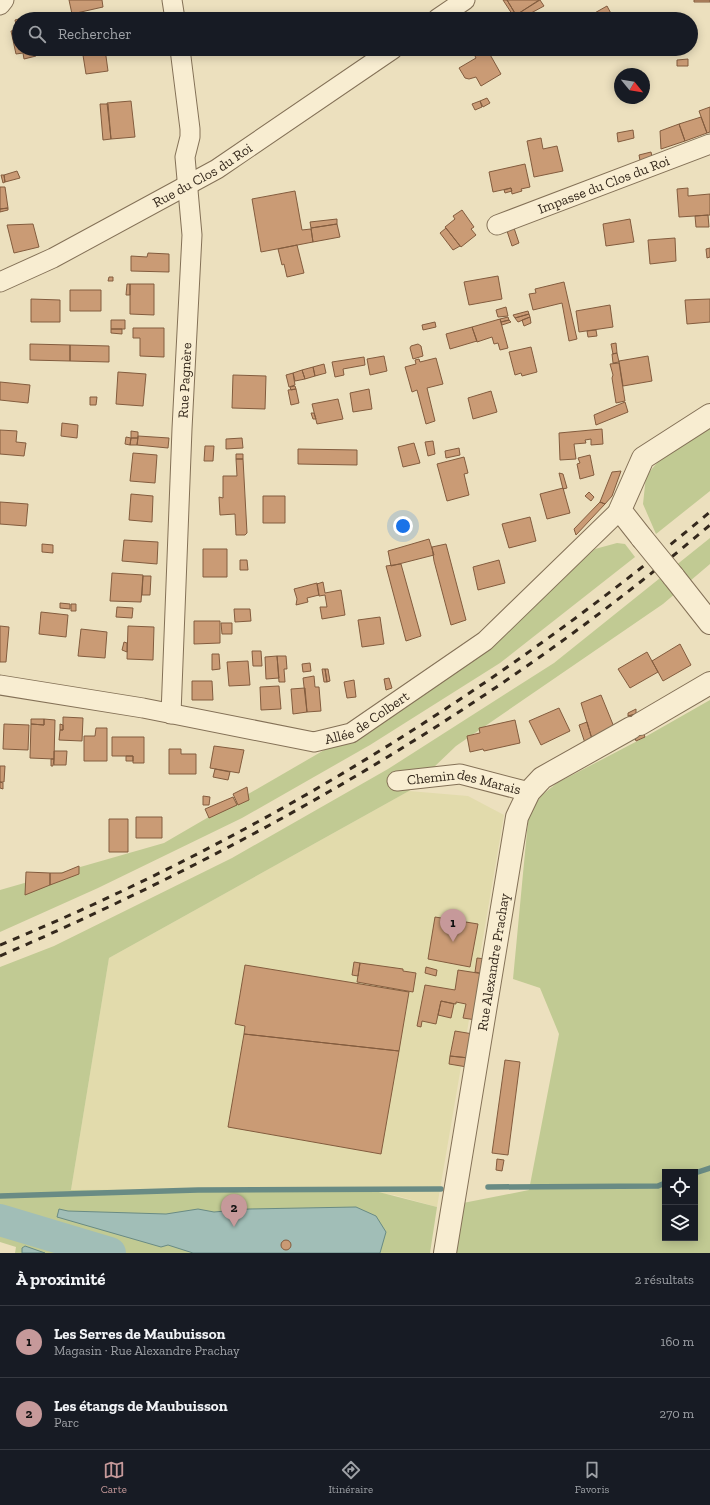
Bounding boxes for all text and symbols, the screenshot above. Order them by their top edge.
search box [12,12,698,56]
icon: search [26,23,48,45]
text: Rechercher [58,25,132,43]
north arrow [614,68,650,104]
street label: Rue du Clos du Roi [150,139,255,211]
street label: Impasse du Clos du Roi [535,152,672,217]
street label: Rue Pagnère [174,342,195,419]
your location [393,516,413,536]
street label: Allée de Colbert [323,687,413,748]
street label: Chemin des Marais [406,765,523,798]
street label: Rue Alexandre Prachay [473,891,513,1032]
pin: 1 [440,909,466,942]
map controls [662,1169,698,1241]
button: locate [662,1169,698,1205]
pin: 2 [221,1194,247,1227]
button: layers [662,1205,698,1241]
text: À proximité [16,1269,105,1289]
text: 2 résultats [635,1272,694,1287]
text: Les Serres de Maubuisson [54,1325,225,1343]
text: 1 [26,1334,32,1349]
text: 160 m [660,1334,694,1349]
text: Magasin · Rue Alexandre Prachay [54,1343,240,1358]
text: Les étangs de Maubuisson [54,1397,228,1415]
text: 2 [26,1406,32,1421]
text: 270 m [660,1406,694,1421]
text: Parc [54,1415,79,1430]
tab: Carte [101,1459,127,1496]
tab: Itinéraire [328,1459,373,1496]
tab: Favoris [575,1459,609,1496]

